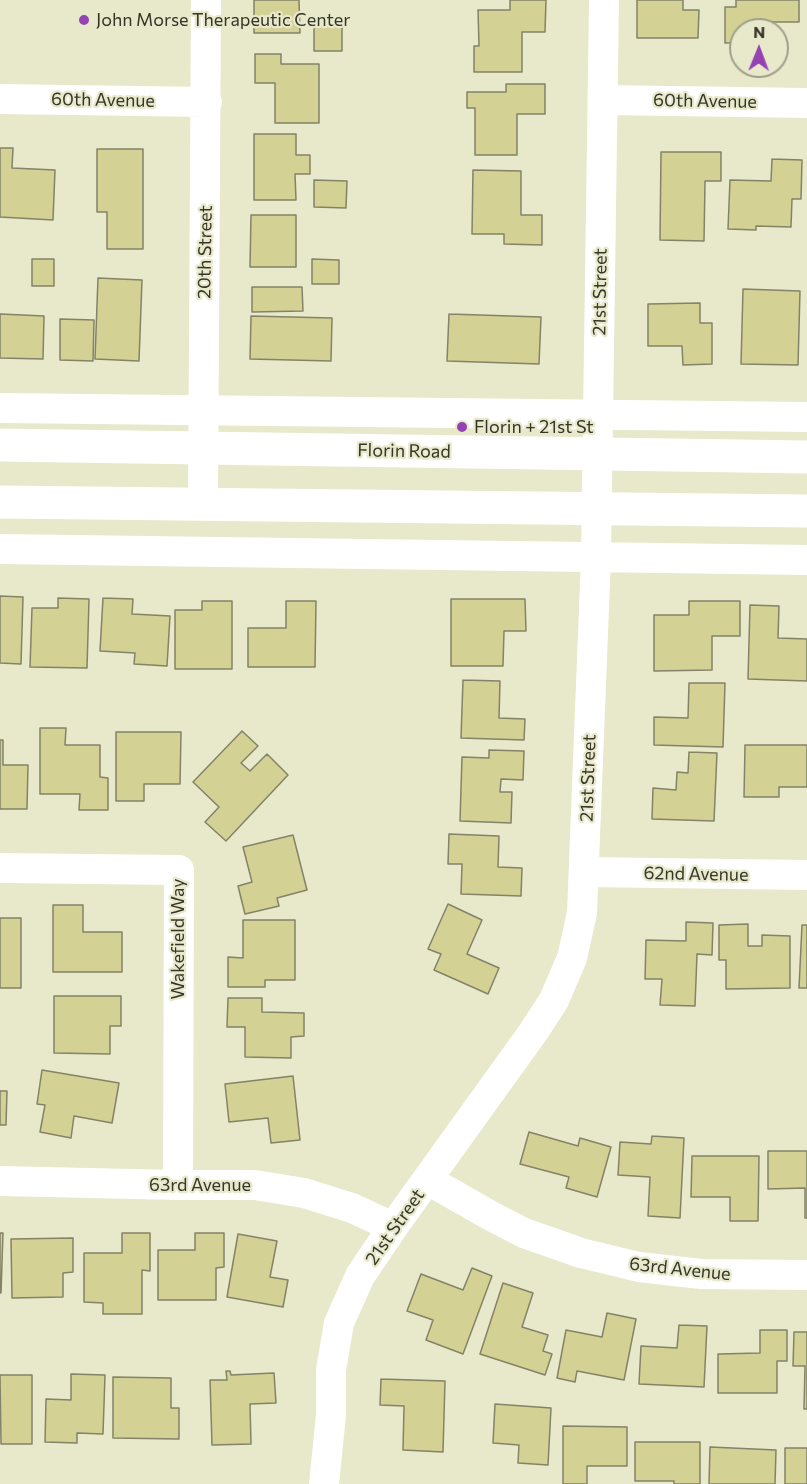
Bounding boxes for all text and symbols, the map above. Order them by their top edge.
place label: John Morse Therapeutic Center [96,9,350,31]
marker: John Morse Therapeutic Center [77,13,91,27]
north arrow [729,18,789,78]
text: N [753,22,765,41]
street label: 60th Avenue [51,88,155,112]
street label: 60th Avenue [653,89,757,113]
street label: 20th Street [193,205,217,299]
street label: 21st Street [588,248,612,336]
place label: Florin + 21st St [474,416,594,438]
marker: Florin + 21st St [455,420,469,434]
street label: Florin Road [357,439,451,463]
street label: 21st Street [576,734,600,822]
street label: 62nd Avenue [643,862,749,886]
street label: Wakefield Way [167,878,189,1000]
street label: 63rd Avenue [149,1174,251,1196]
street label: 21st Street [361,1185,429,1269]
street label: 63rd Avenue [628,1253,732,1285]

